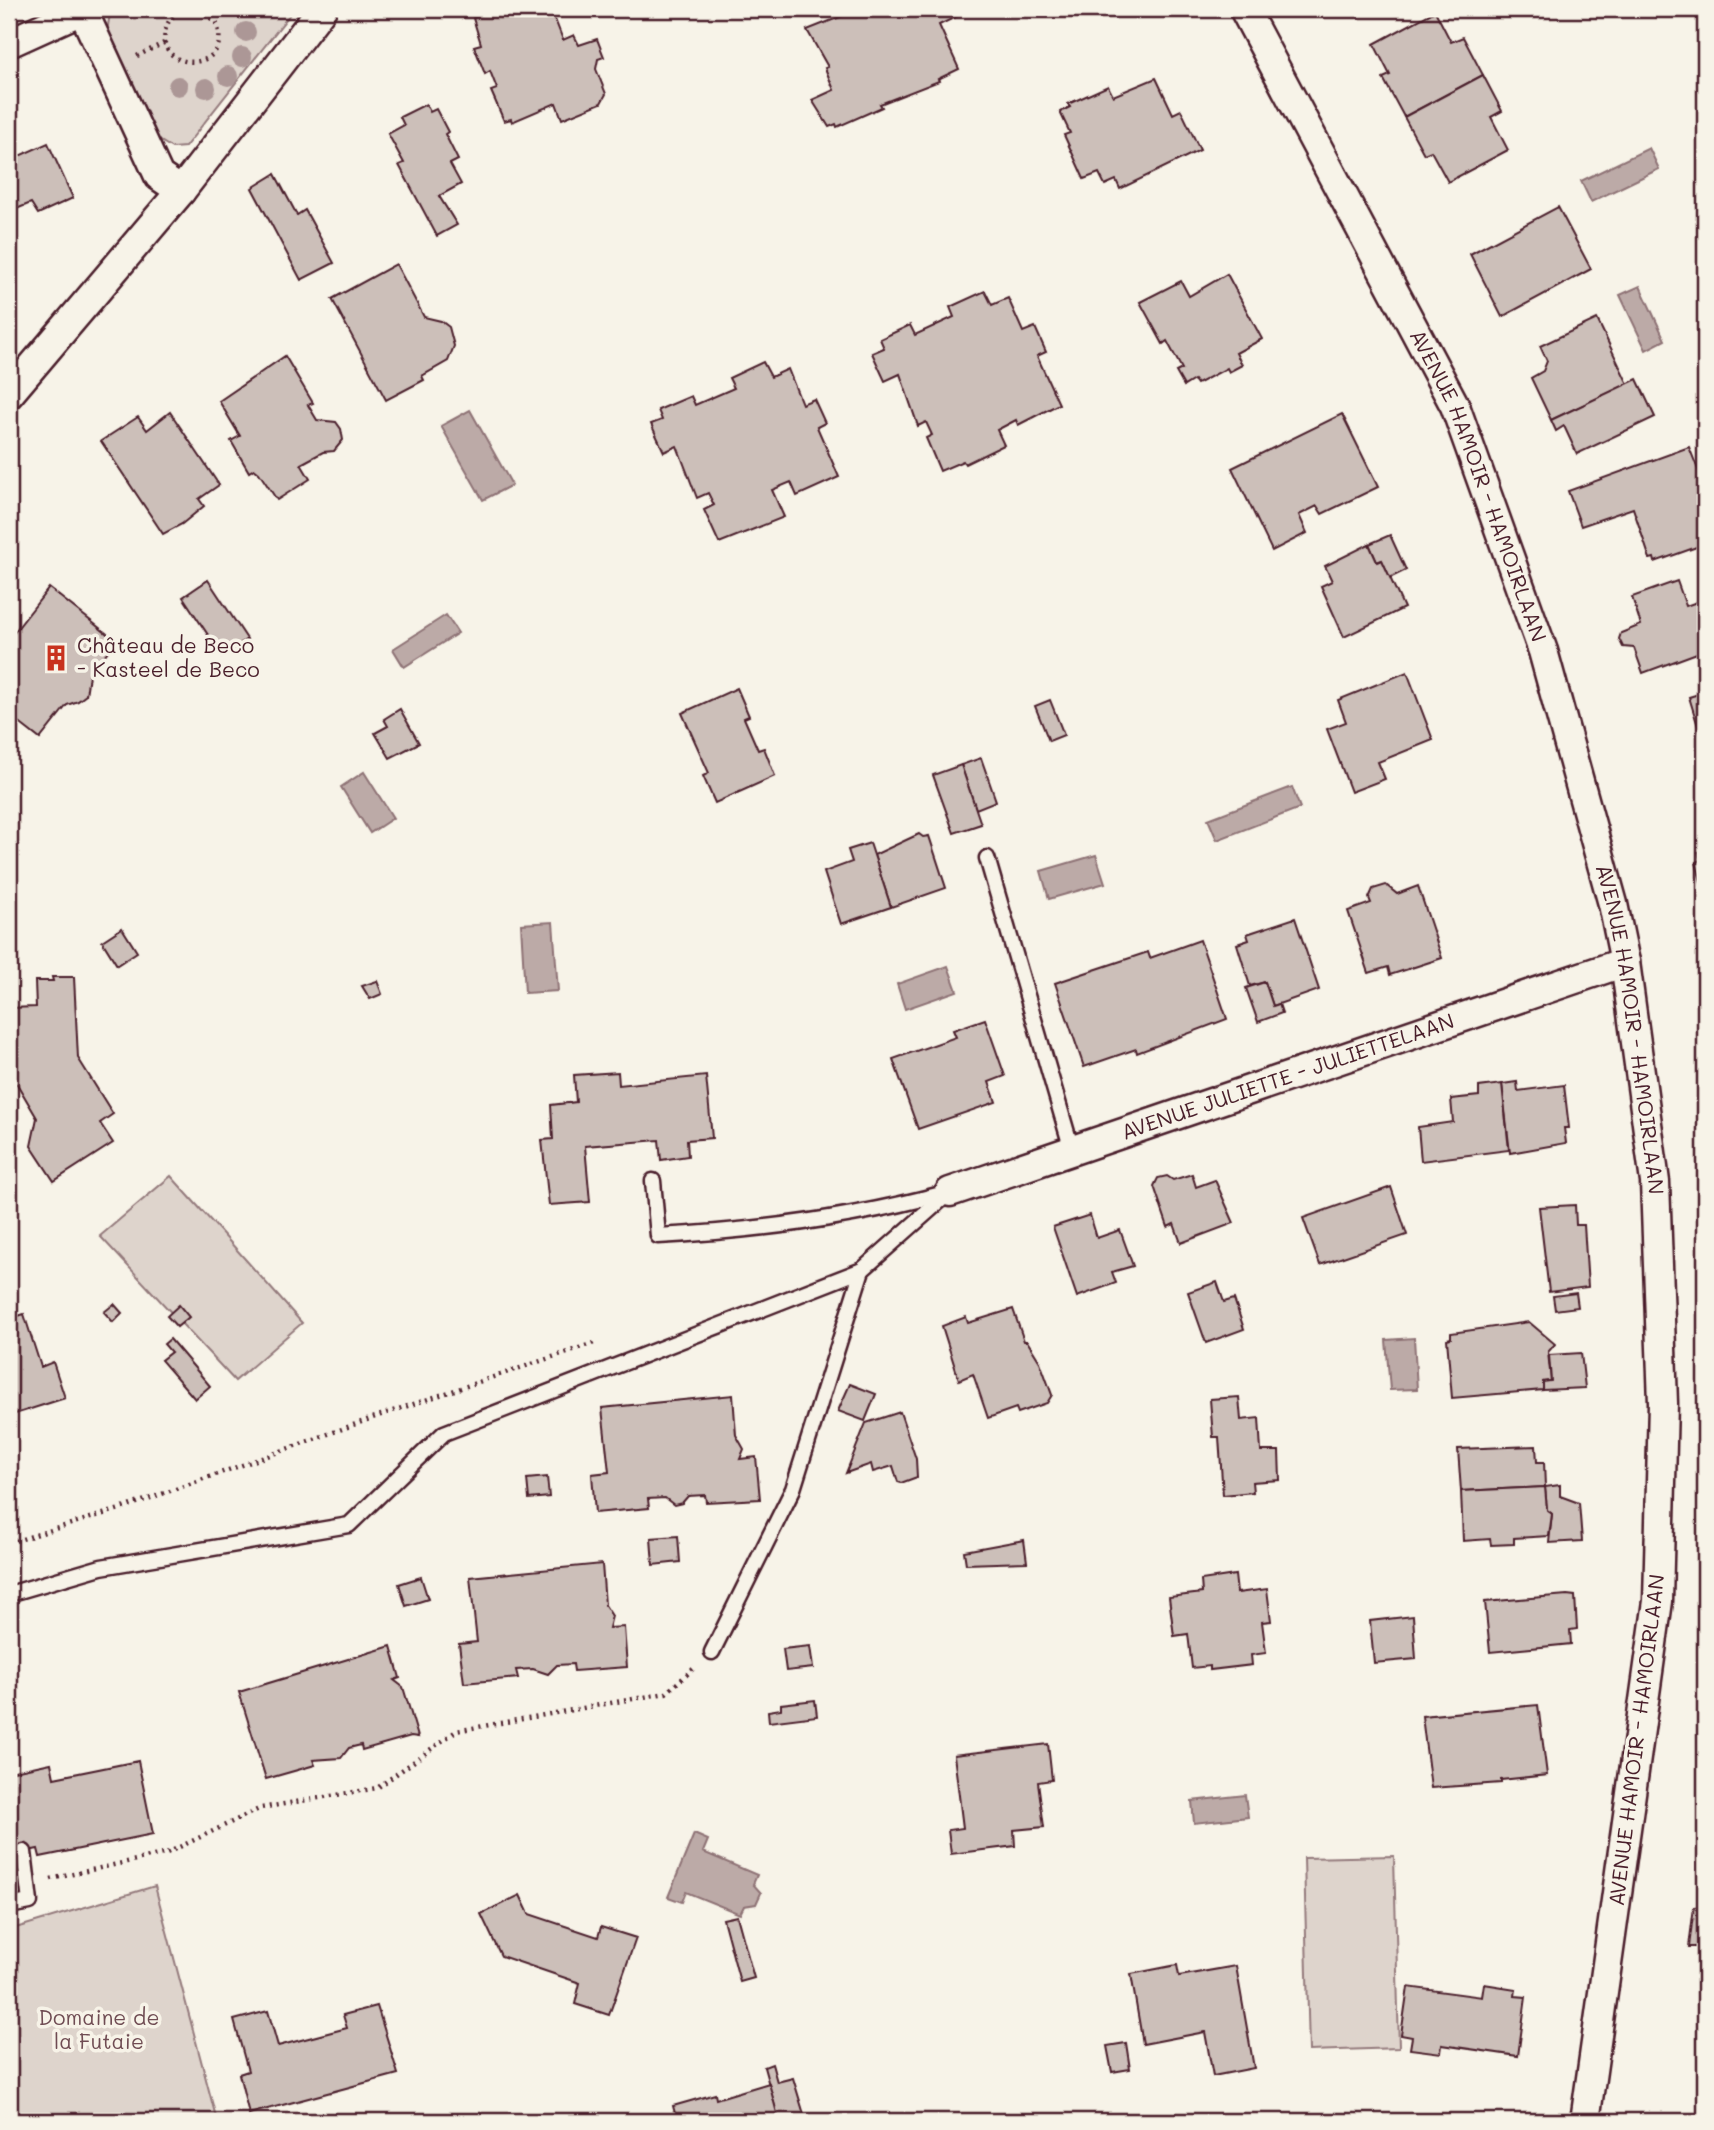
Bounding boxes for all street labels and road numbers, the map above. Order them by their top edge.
street label: AVENUE HAMOIR - HAMOIRLAAN [1405,324,1553,645]
street label: AVENUE HAMOIR - HAMOIRLAAN [1591,861,1670,1195]
street label: AVENUE JULIETTE - JULIETTELAAN [1118,1006,1457,1145]
street label: AVENUE HAMOIR - HAMOIRLAAN [1602,1572,1669,1907]

